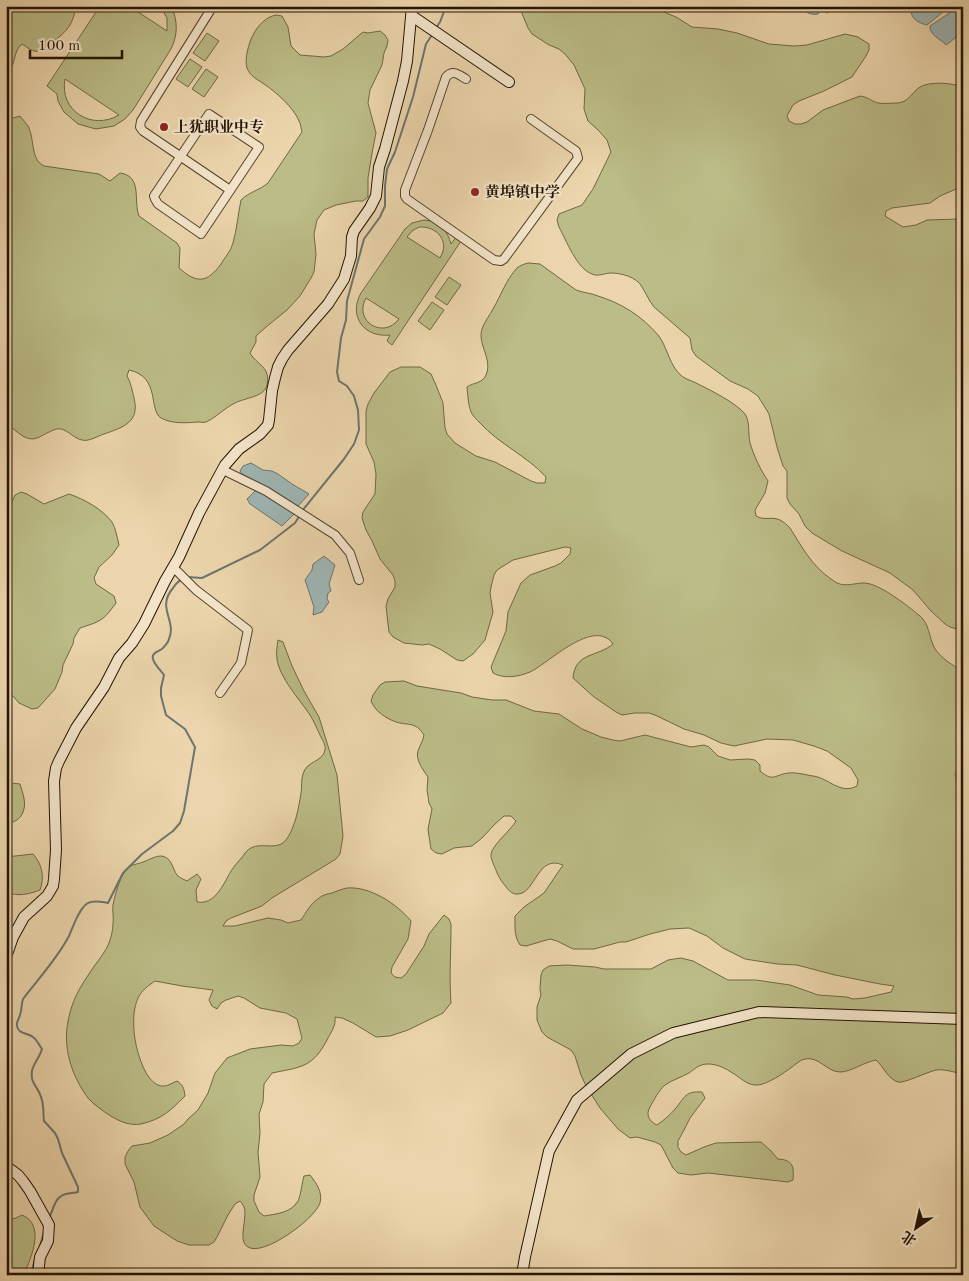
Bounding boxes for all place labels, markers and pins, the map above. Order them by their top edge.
place label: 上犹职业中专 [174,118,264,136]
marker: 上犹职业中专 [158,121,170,133]
place label: 黄埠镇中学 [485,184,560,201]
marker: 黄埠镇中学 [469,186,481,198]

